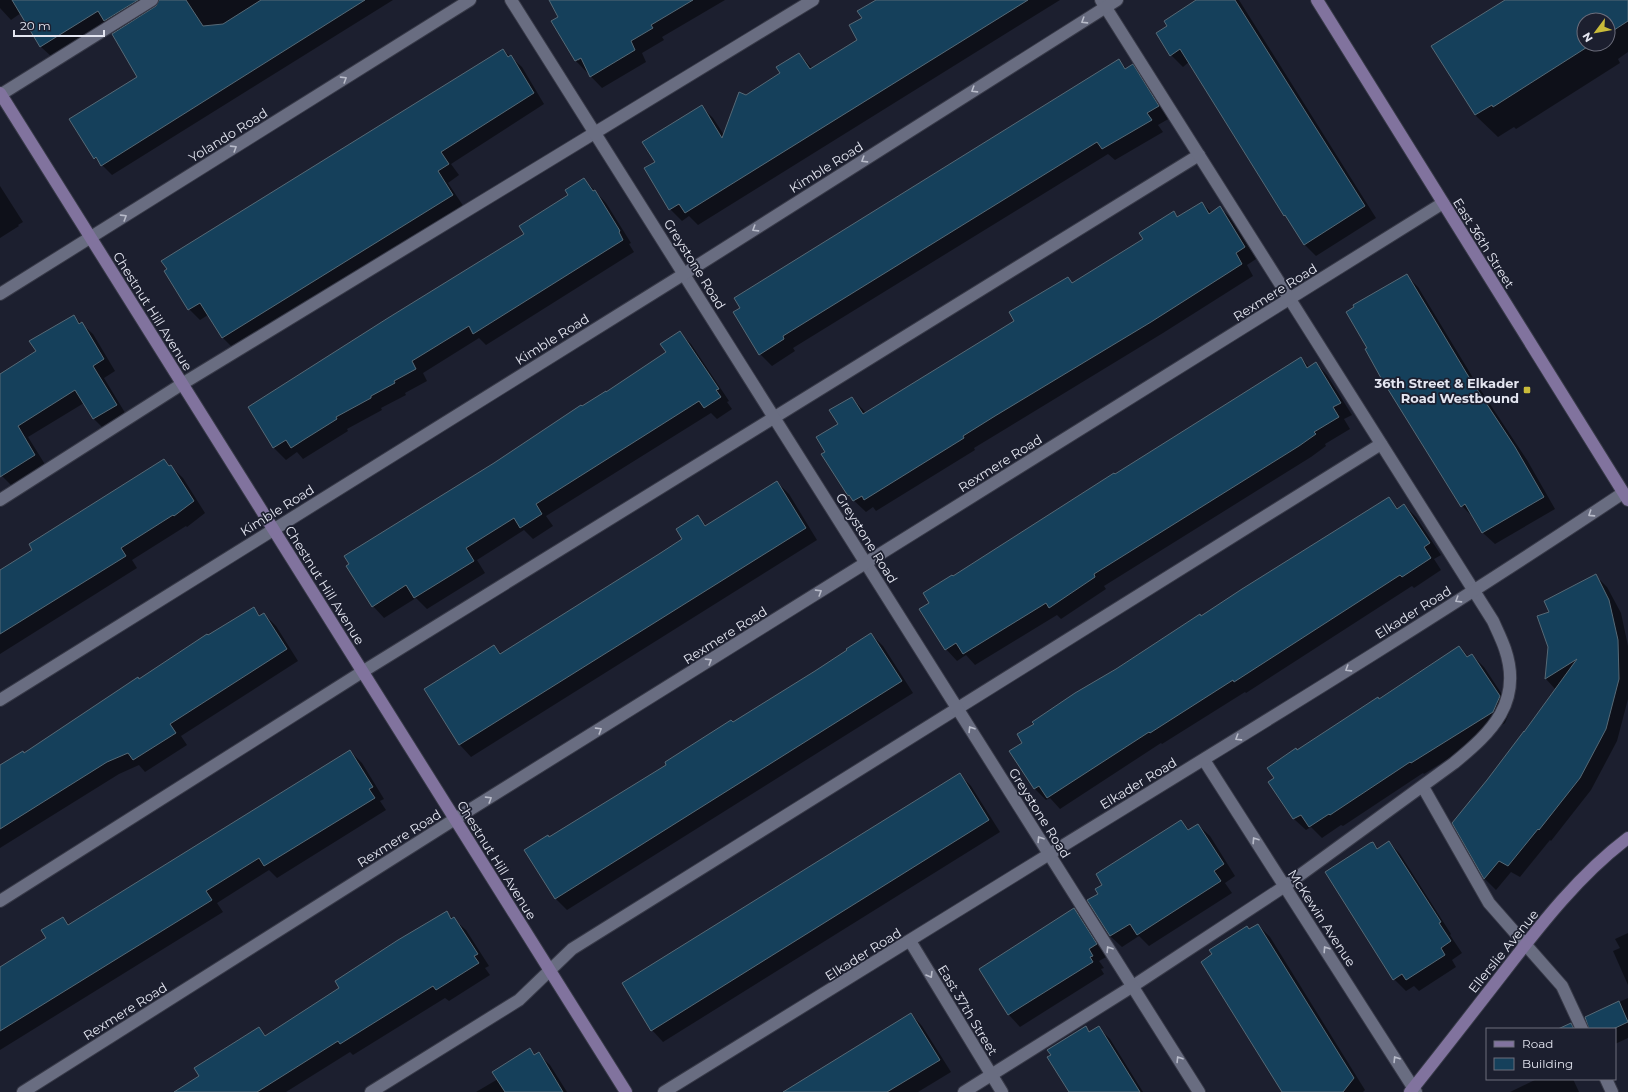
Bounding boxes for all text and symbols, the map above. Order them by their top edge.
scale bar [14,12,104,38]
north arrow [1576,12,1616,52]
one-way arrow [1081,16,1088,23]
text: 20 m [20,18,51,33]
text: N [1579,30,1596,45]
one-way arrow [340,76,347,83]
one-way arrow [971,85,978,93]
street label: Yolando Road [186,104,270,166]
street label: Kimble Road [786,138,866,196]
one-way arrow [230,145,237,152]
one-way arrow [862,155,869,162]
street label: East 36th Street [1450,195,1518,291]
one-way arrow [119,214,126,221]
street label: Greystone Road [661,216,729,312]
one-way arrow [752,224,759,231]
street label: Chestnut Hill Avenue [110,249,196,374]
street label: Rexmere Road [1230,260,1320,324]
street label: Kimble Road [512,310,592,368]
place label: 36th Street & Elkader Road Westbound [1373,375,1519,406]
marker: 36th Street & Elkader Road Westbound [1522,385,1532,395]
street label: Rexmere Road [955,431,1045,495]
street label: Kimble Road [237,481,317,539]
street label: Greystone Road [833,490,901,586]
one-way arrow [1588,510,1595,517]
street label: Chestnut Hill Avenue [282,523,368,648]
street label: Elkader Road [1372,582,1454,642]
one-way arrow [815,590,822,597]
one-way arrow [1455,595,1462,603]
street label: Rexmere Road [680,603,770,667]
one-way arrow [705,658,712,666]
one-way arrow [1345,664,1352,672]
one-way arrow [968,726,976,733]
one-way arrow [595,727,602,735]
one-way arrow [1235,734,1242,741]
street label: Elkader Road [1097,754,1179,812]
street label: Greystone Road [1006,765,1074,861]
one-way arrow [485,796,492,803]
street label: Chestnut Hill Avenue [454,798,540,923]
street label: Rexmere Road [354,806,444,870]
one-way arrow [1037,836,1045,843]
one-way arrow [1253,837,1260,844]
street label: McKewin Avenue [1285,866,1359,970]
street label: Ellerslie Avenue [1465,906,1542,996]
street label: Elkader Road [822,924,904,984]
one-way arrow [1107,946,1114,953]
one-way arrow [1323,946,1330,953]
street label: East 37th Street [935,962,1001,1058]
one-way arrow [925,971,933,978]
street label: Rexmere Road [80,979,170,1043]
legend [1486,1028,1616,1080]
text: Road [1522,1036,1553,1051]
one-way arrow [1176,1056,1183,1063]
one-way arrow [1393,1056,1400,1063]
text: Building [1522,1056,1573,1071]

